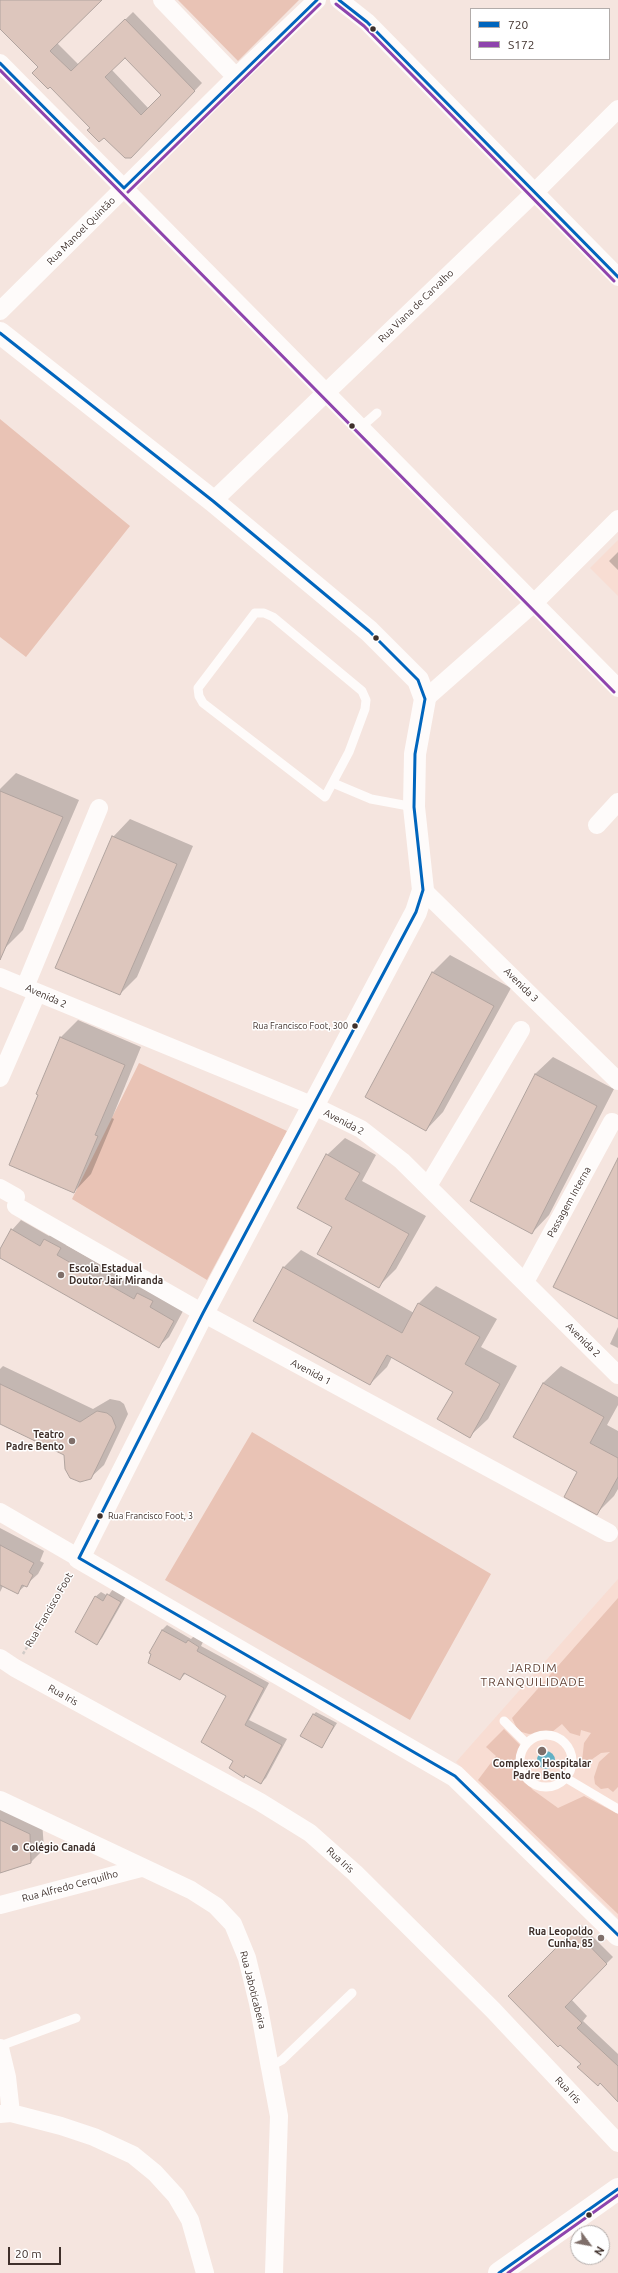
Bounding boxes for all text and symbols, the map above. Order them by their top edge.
legend [470,8,610,60]
text: 720 [508,18,528,31]
unlabelled marker [368,24,378,34]
text: S172 [508,38,535,51]
street label: Rua Manoel Quintão [44,194,118,268]
street label: Rua Viana de Carvalho [376,267,456,345]
unlabelled marker [347,421,357,431]
unlabelled marker [371,633,381,643]
street label: Avenida 3 [501,965,541,1005]
street label: Avenida 2 [24,982,68,1010]
place label: Rua Francisco Foot, 300 [253,1021,348,1031]
marker: Rua Francisco Foot, 300 [350,1021,360,1031]
street label: Avenida 2 [322,1106,366,1138]
street label: Passagem Interna [545,1164,593,1240]
place label: Escola Estadual Doutor Jair Miranda [69,1263,163,1286]
marker: Escola Estadual Doutor Jair Miranda [56,1270,66,1280]
street label: Avenida 2 [563,1320,603,1360]
street label: Avenida 1 [289,1356,333,1388]
place label: Teatro Padre Bento [6,1429,64,1452]
marker: Teatro Padre Bento [67,1436,77,1446]
marker: Rua Francisco Foot, 3 [95,1511,105,1521]
place label: Rua Francisco Foot, 3 [108,1511,193,1521]
street label: Rua Francisco Foot [23,1571,75,1649]
district label: JARDIM TRANQUILIDADE [481,1661,585,1689]
street label: Rua Iris [46,1682,80,1708]
marker: Complexo Hospitalar Padre Bento [536,1745,548,1757]
place label: Complexo Hospitalar Padre Bento [493,1758,591,1782]
place label: Colégio Canadá [23,1842,96,1854]
marker: Colégio Canadá [10,1843,20,1853]
street label: Rua Iris [324,1845,356,1875]
street label: Rua Alfredo Cerquilho [21,1867,119,1905]
place label: Rua Leopoldo Cunha, 85 [529,1926,593,1950]
marker: Rua Leopoldo Cunha, 85 [596,1933,606,1943]
street label: Rua Jaboticabeira [238,1950,268,2030]
street label: Rua Iris [553,2074,583,2106]
unlabelled marker [584,2210,594,2220]
north arrow [570,2225,610,2265]
scale bar [10,2239,63,2265]
text: N [592,2244,607,2257]
text: 20 m [15,2247,42,2260]

